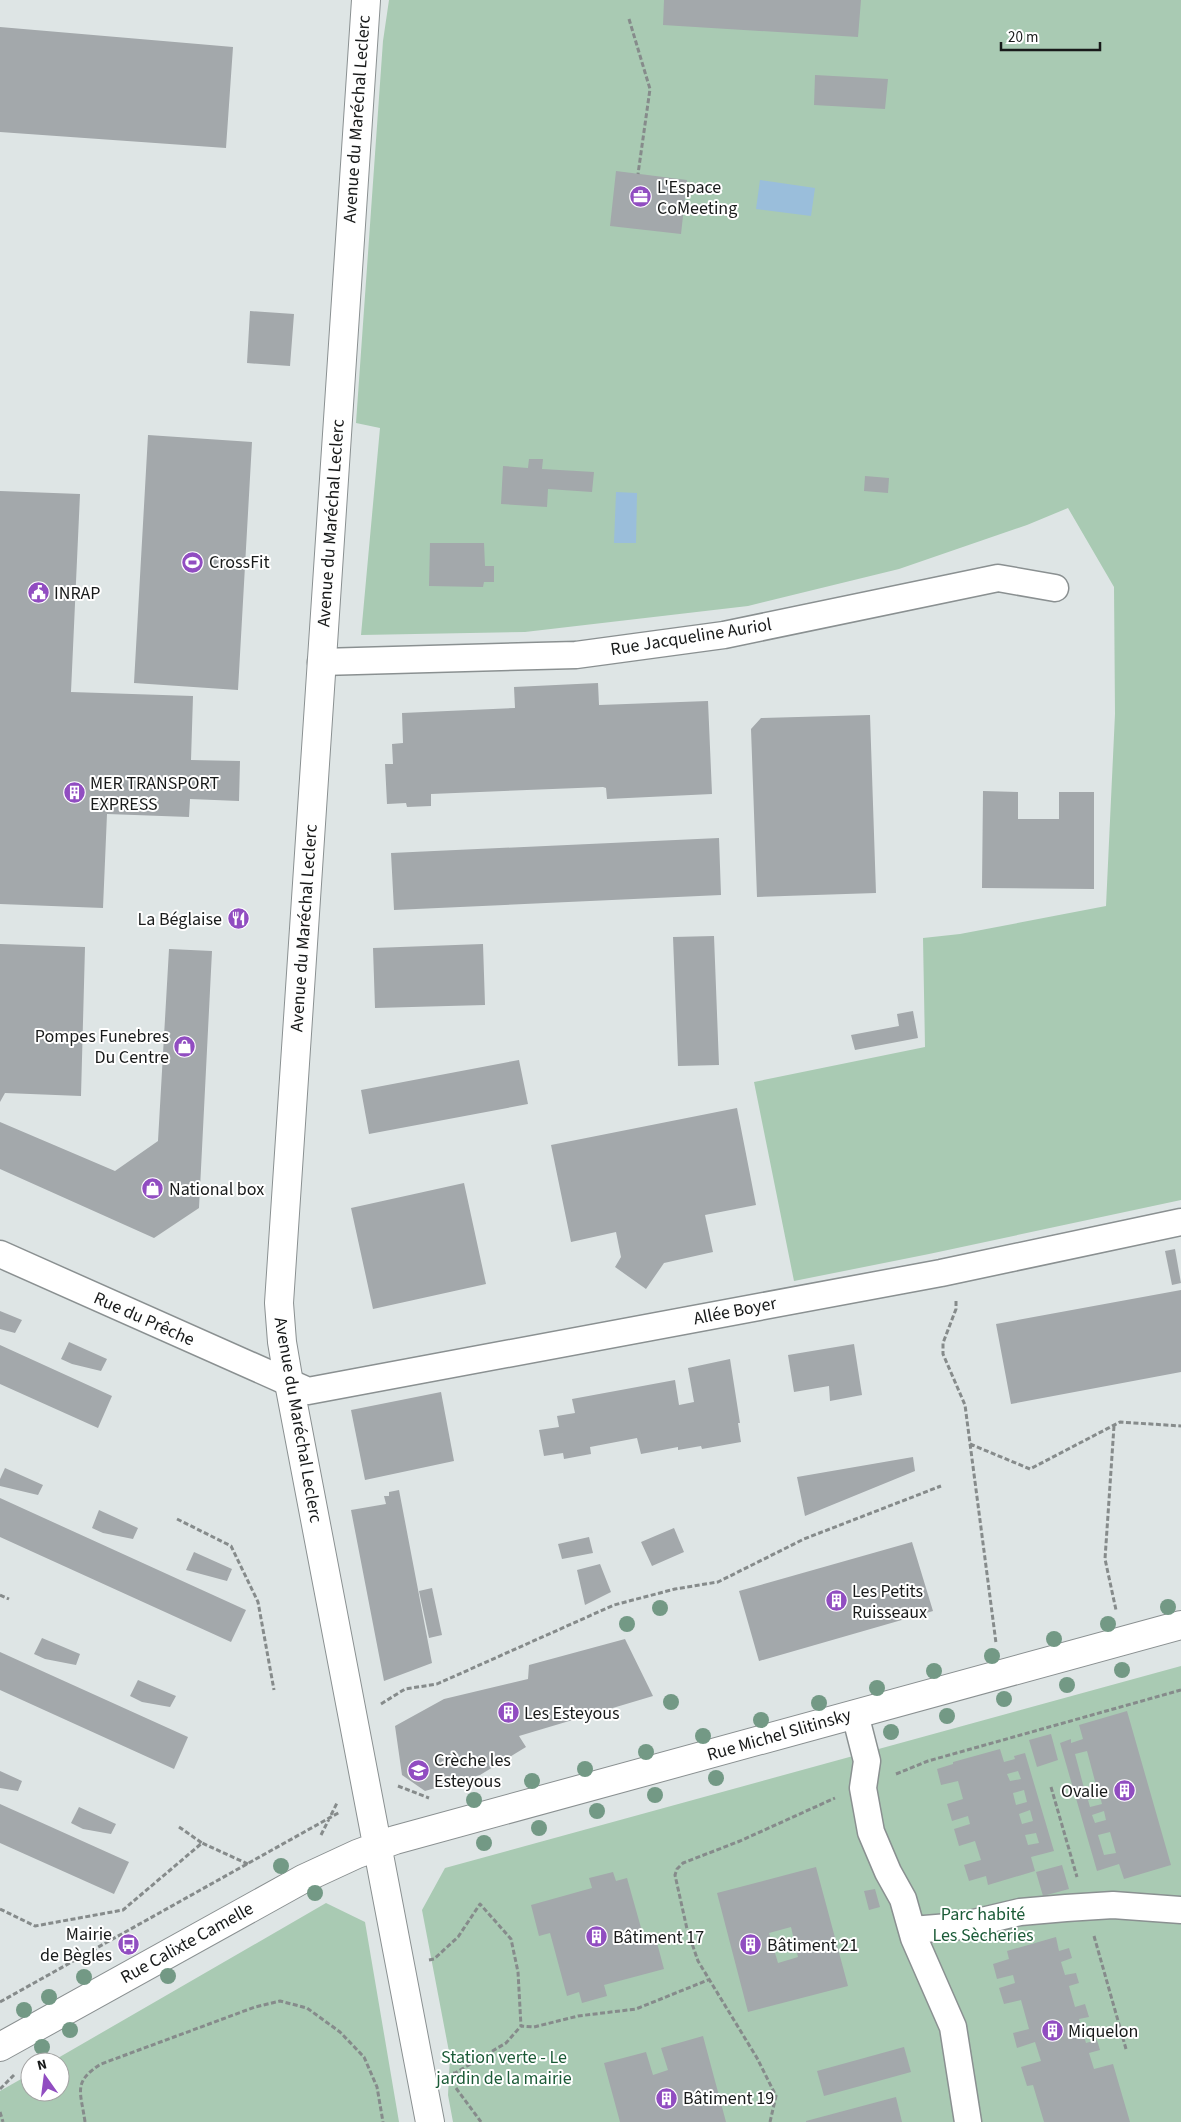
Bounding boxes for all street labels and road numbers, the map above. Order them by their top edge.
street label: Avenue du Maréchal Leclerc [337,14,377,224]
street label: Avenue du Maréchal Leclerc [311,418,351,628]
street label: Rue Jacqueline Auriol [609,612,773,662]
street label: Avenue du Maréchal Leclerc [284,823,324,1033]
street label: Rue du Prêche [90,1286,199,1352]
street label: Allée Boyer [691,1291,779,1331]
street label: Avenue du Maréchal Leclerc [268,1315,328,1525]
street label: Rue Michel Slitinsky [704,1702,855,1768]
street label: Rue Calixte Camelle [116,1896,258,1990]

